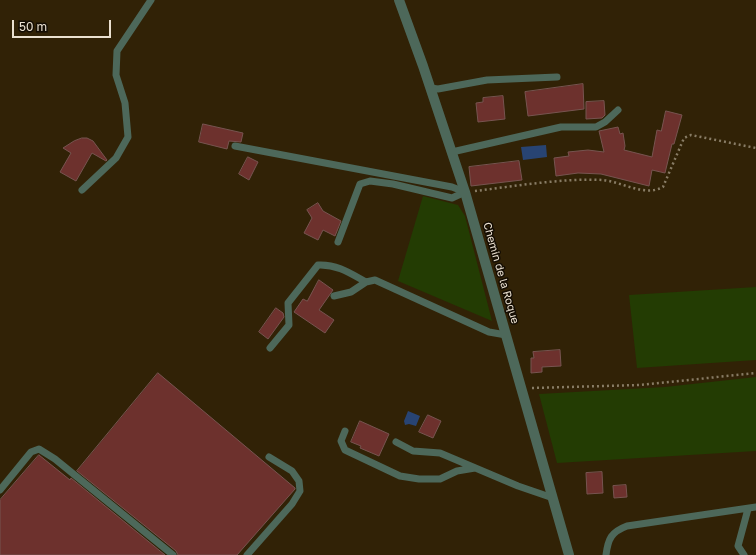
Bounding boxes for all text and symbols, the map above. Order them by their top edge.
scale bar [14,12,113,38]
text: 50 m [19,19,47,34]
street label: Chemin de la Roque [480,221,522,325]

